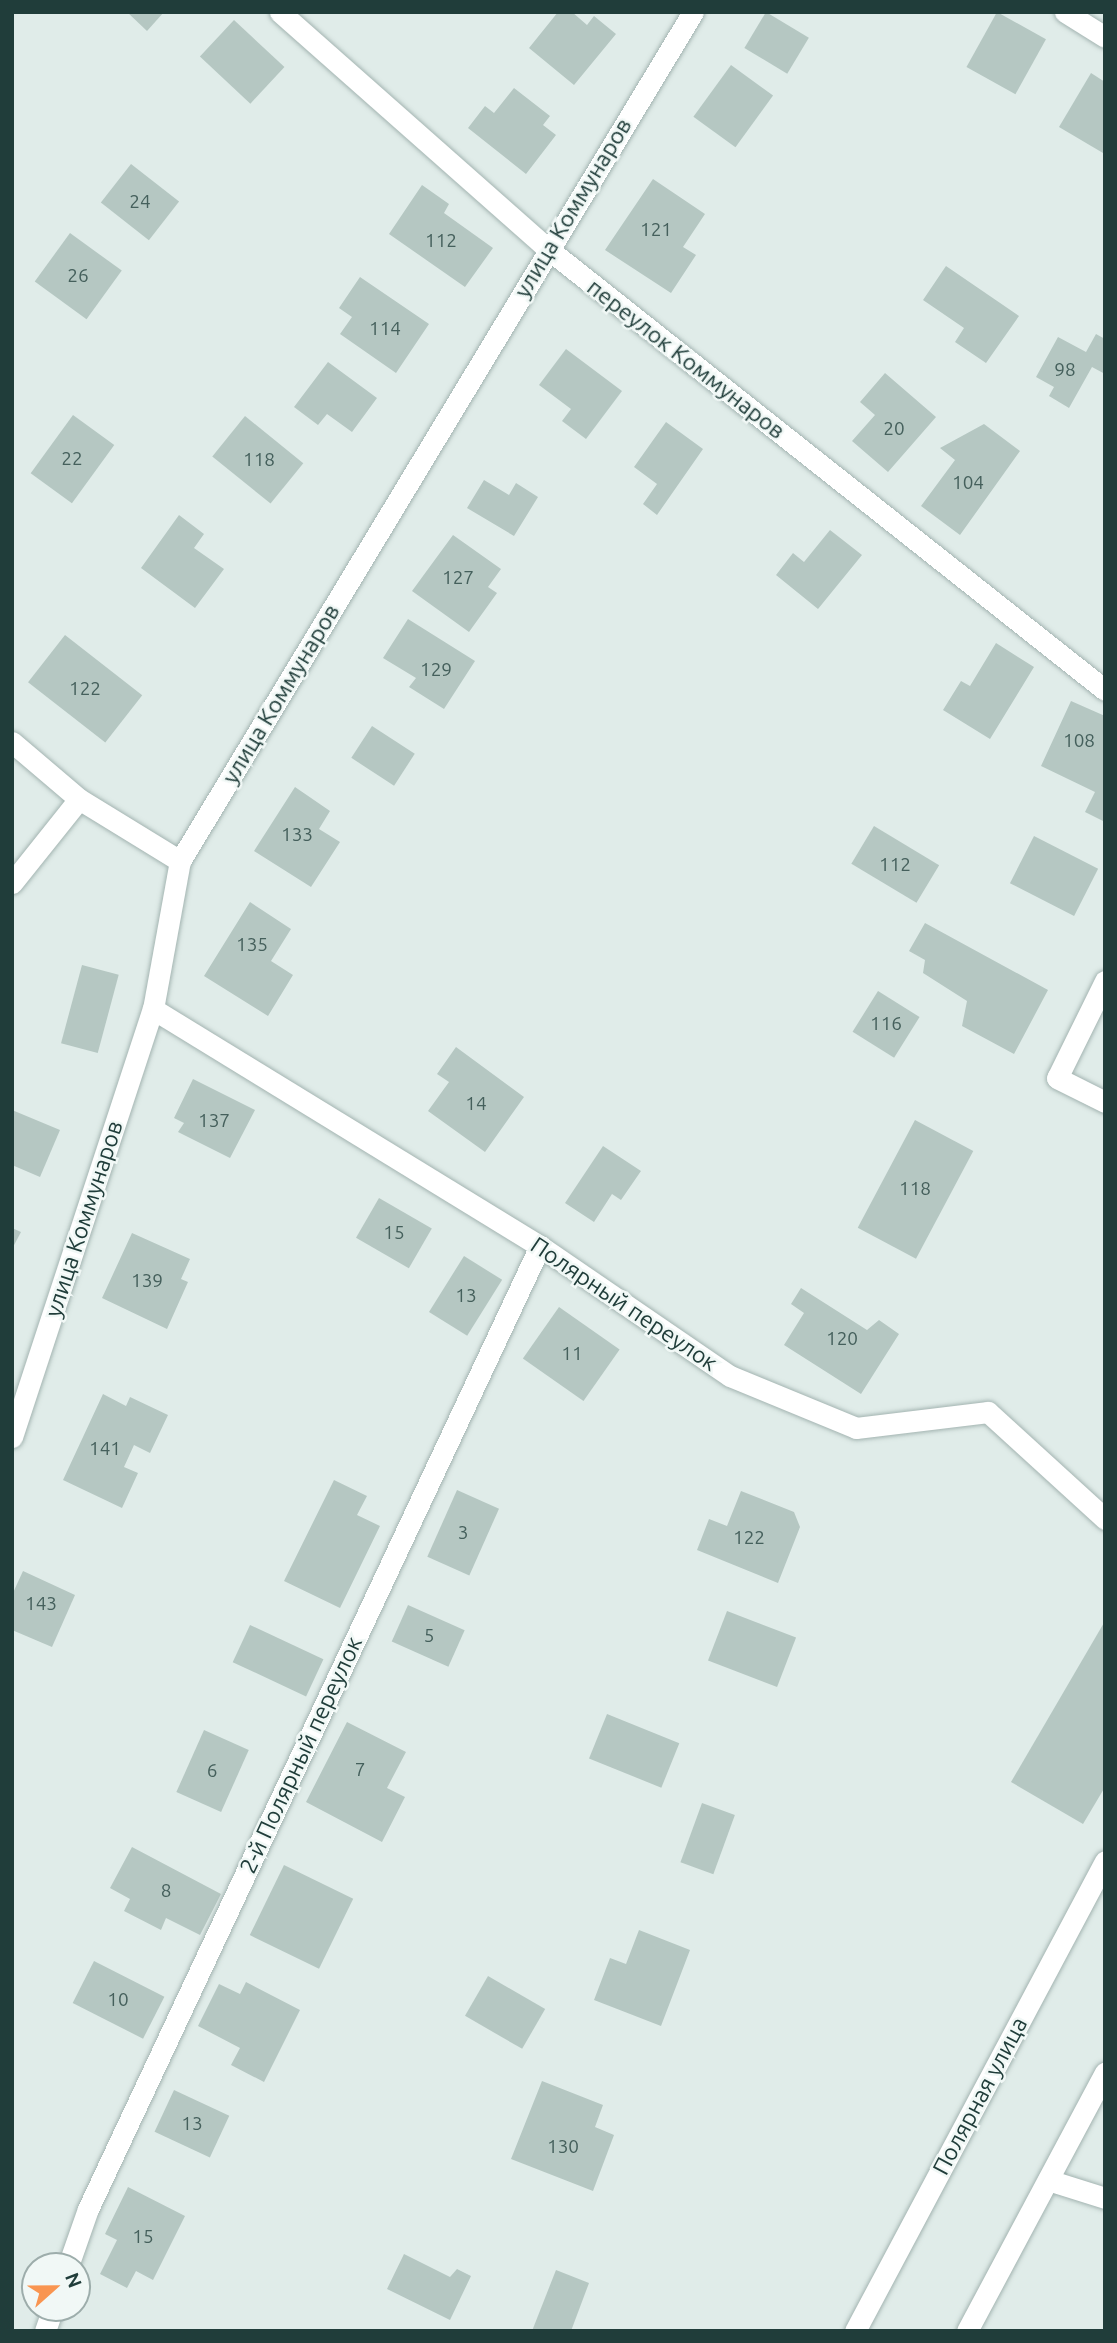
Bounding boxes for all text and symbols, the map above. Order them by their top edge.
street label: улица Коммунаров [508,113,638,303]
house number: 24 [129,191,151,213]
house number: 121 [640,219,672,241]
house number: 112 [425,230,457,252]
house number: 26 [67,265,89,287]
street label: переулок Коммунаров [582,273,790,445]
house number: 114 [369,318,401,340]
house number: 98 [1054,359,1076,381]
house number: 20 [883,418,905,440]
house number: 22 [61,448,83,470]
house number: 118 [243,449,275,471]
house number: 104 [952,472,984,494]
house number: 127 [442,567,474,589]
street label: улица Коммунаров [216,599,346,789]
house number: 129 [420,659,452,681]
house number: 122 [69,678,101,700]
house number: 108 [1063,730,1095,752]
house number: 133 [281,824,313,846]
house number: 112 [879,854,911,876]
house number: 135 [236,934,268,956]
house number: 116 [870,1013,902,1035]
house number: 14 [465,1093,487,1115]
house number: 137 [198,1110,230,1132]
street label: улица Коммунаров [39,1117,129,1321]
house number: 118 [899,1178,931,1200]
house number: 15 [383,1222,405,1244]
street label: Полярный переулок [525,1231,723,1377]
house number: 139 [131,1270,163,1292]
house number: 13 [455,1285,477,1307]
house number: 120 [826,1328,858,1350]
house number: 11 [561,1343,583,1365]
house number: 141 [89,1438,121,1460]
house number: 3 [458,1522,468,1544]
house number: 122 [733,1527,765,1549]
house number: 143 [25,1593,57,1615]
house number: 5 [424,1625,434,1647]
street label: 2-й Полярный переулок [234,1632,368,1878]
house number: 7 [355,1759,365,1781]
house number: 6 [207,1760,217,1782]
house number: 8 [161,1880,171,1902]
house number: 10 [107,1989,129,2011]
street label: Полярная улица [927,2013,1033,2179]
house number: 13 [181,2113,203,2135]
house number: 130 [547,2136,579,2158]
house number: 15 [132,2226,154,2248]
north arrow [21,2252,91,2322]
text: N [61,2270,87,2291]

